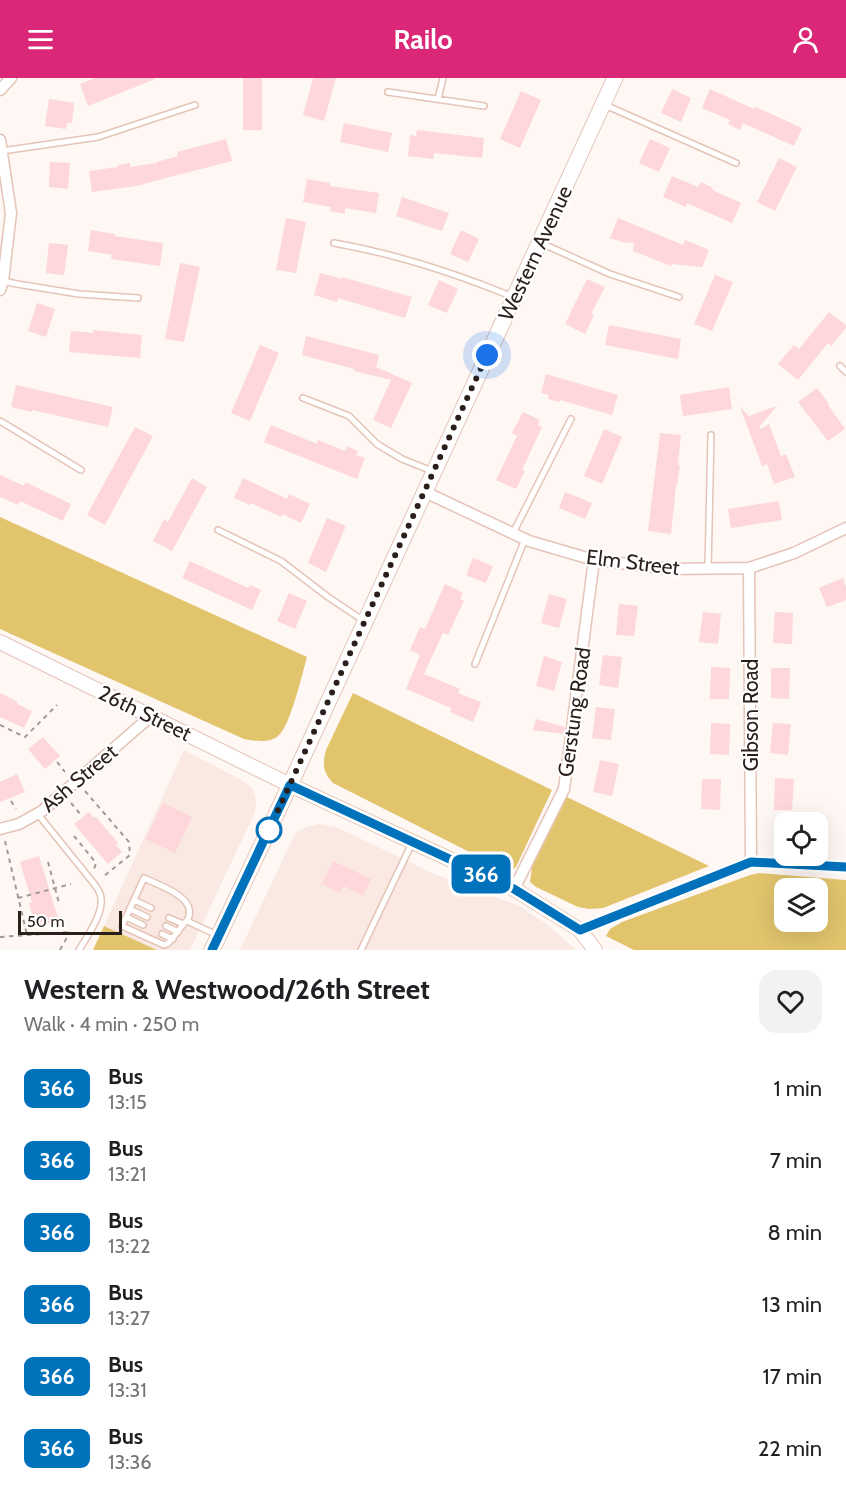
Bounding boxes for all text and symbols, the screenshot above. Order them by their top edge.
icon: menu [24,23,57,56]
text: Railo [393,23,453,56]
icon: person [789,23,822,56]
street label: Western Avenue [493,181,577,324]
your location [472,340,502,370]
street label: Elm Street [585,544,681,580]
street label: Gerstung Road [553,646,595,778]
street label: Gibson Road [738,659,763,771]
street label: 26th Street [95,680,195,746]
street label: Ash Street [36,739,122,817]
map controls [774,812,828,932]
button: locate [774,812,828,866]
unlabelled marker [256,817,282,843]
line badge: 366 [446,854,516,894]
text: 366 [464,862,498,887]
button: layers [774,878,828,932]
scale bar [18,908,122,936]
text: 50 m [27,912,64,931]
button: heart [759,970,822,1033]
text: Western & Westwood/26th Street [24,972,430,1006]
text: Walk · 4 min · 250 m [24,1012,199,1036]
text: Bus [108,1063,143,1090]
text: 1 min [774,1075,822,1102]
text: 366 [40,1076,74,1101]
text: 13:15 [108,1090,147,1114]
text: Bus [108,1135,143,1162]
text: 7 min [770,1147,822,1174]
text: 366 [40,1148,74,1173]
text: 13:21 [108,1162,147,1186]
text: Bus [108,1207,143,1234]
text: 8 min [767,1219,822,1246]
text: 366 [40,1220,74,1245]
text: 13:22 [108,1234,150,1258]
text: Bus [108,1279,143,1306]
text: 13 min [762,1291,822,1318]
text: 366 [40,1292,74,1317]
text: 13:27 [108,1306,150,1330]
text: Bus [108,1351,143,1378]
text: 17 min [763,1363,822,1390]
text: 366 [40,1364,74,1389]
text: 13:31 [108,1378,147,1402]
text: Bus [108,1423,143,1450]
text: 22 min [758,1435,822,1462]
text: 366 [40,1436,74,1461]
text: 13:36 [108,1450,152,1474]

